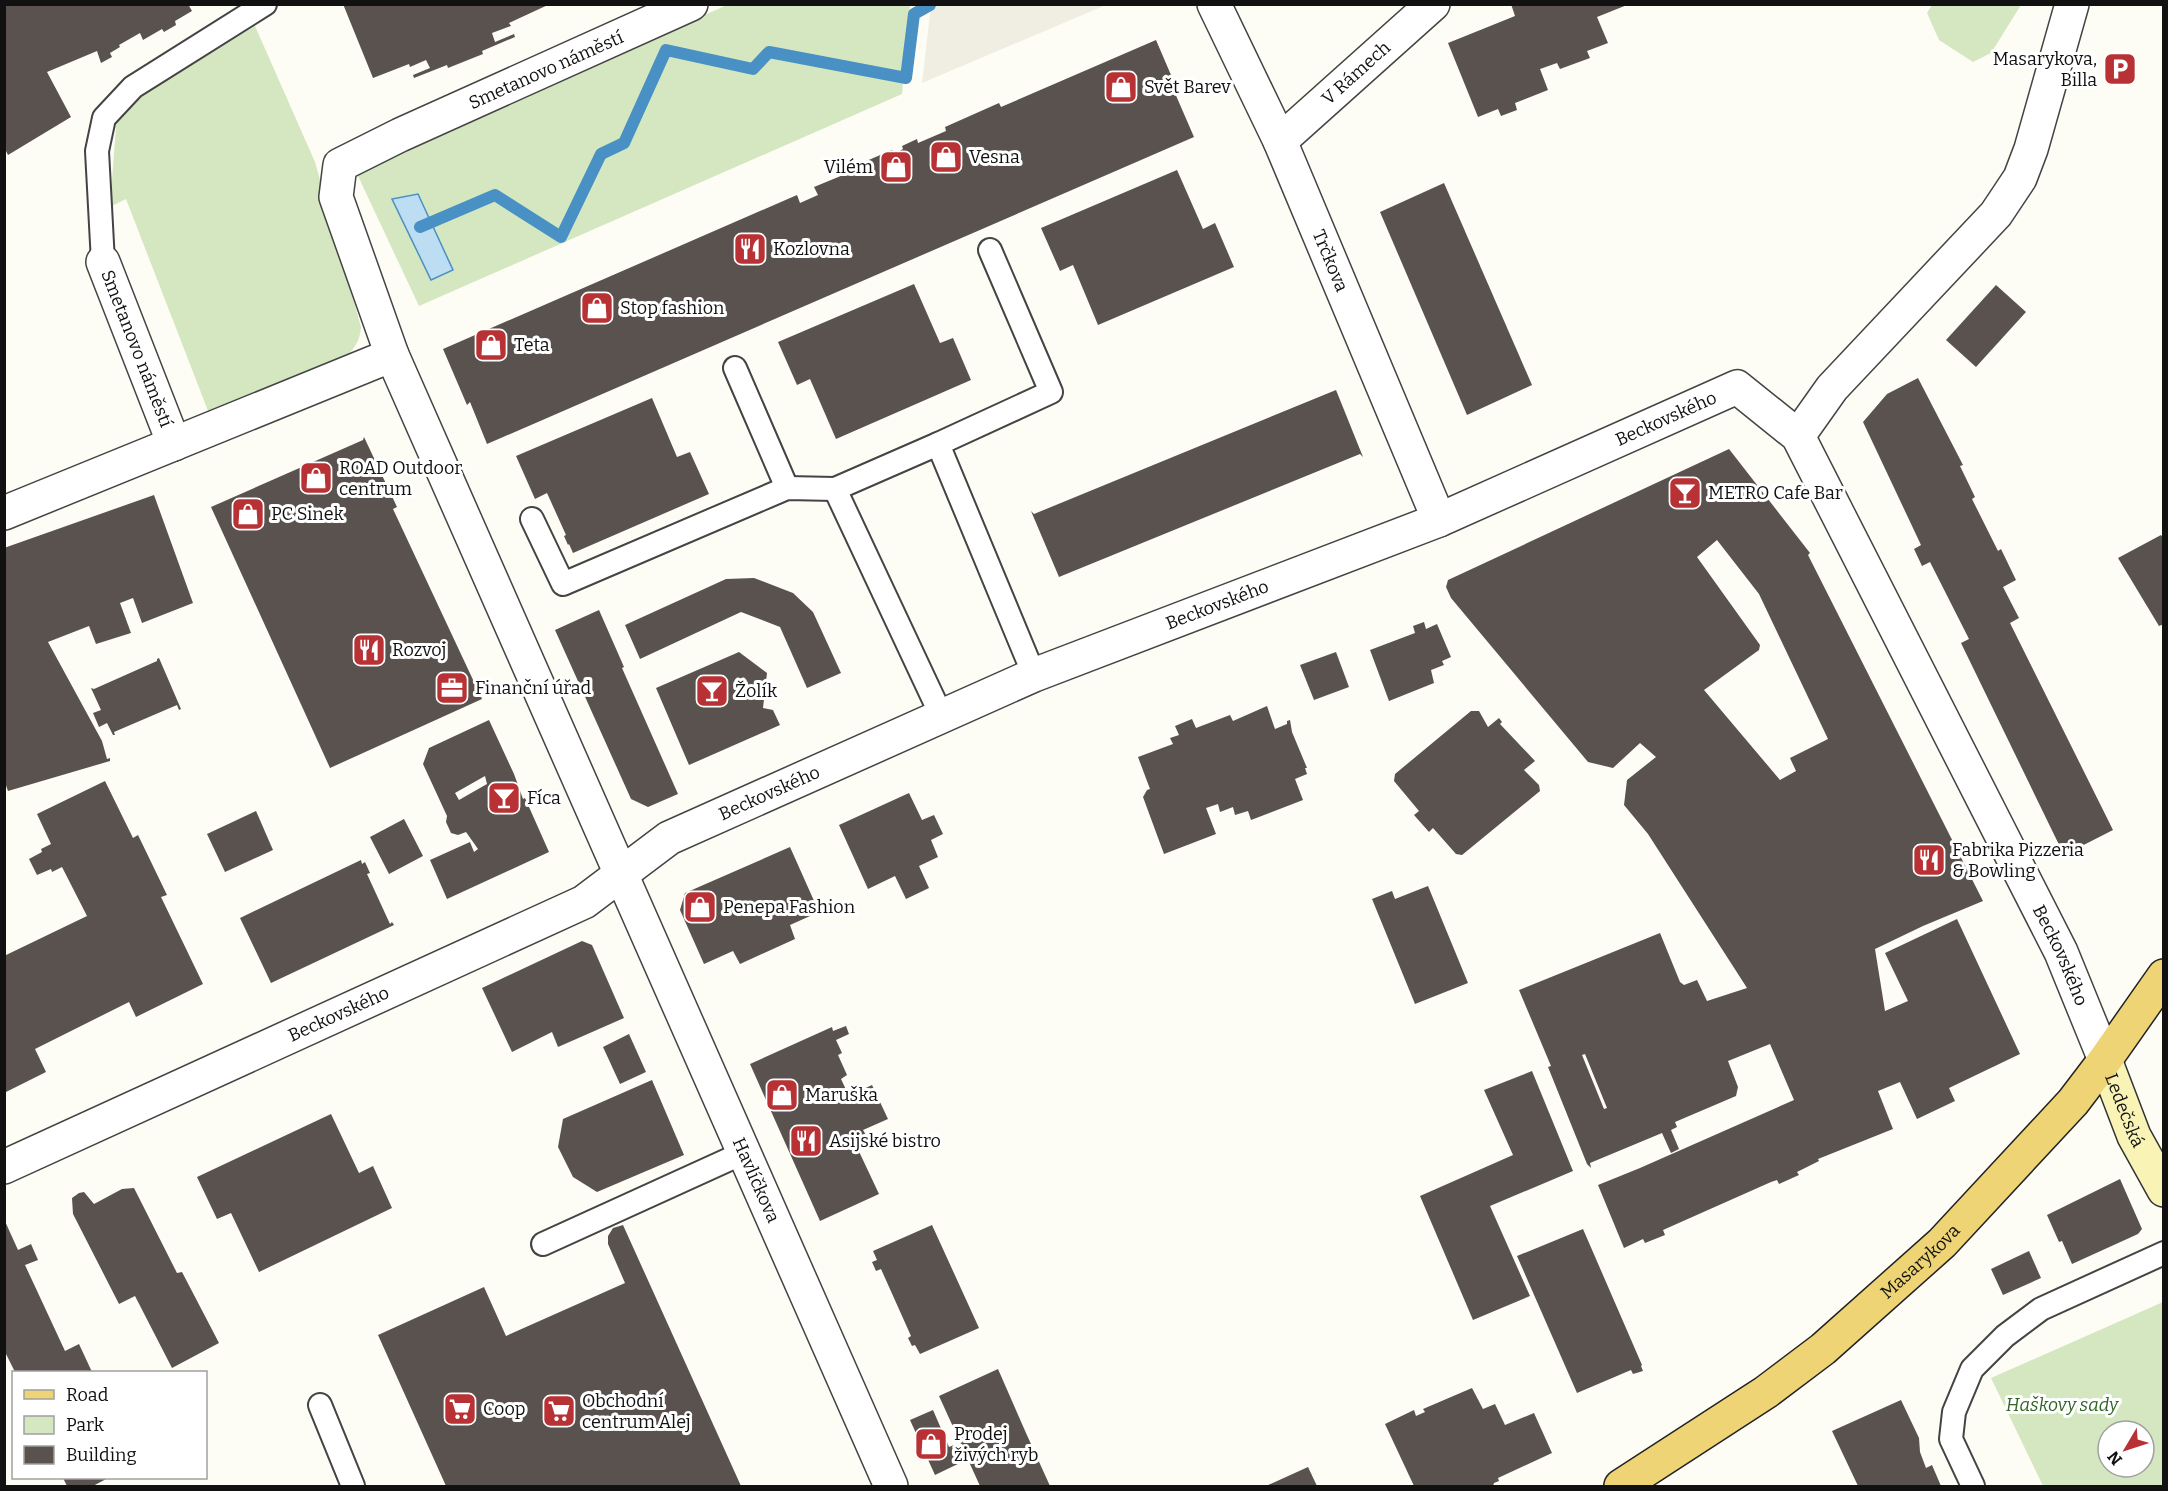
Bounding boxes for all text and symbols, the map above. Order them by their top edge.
street label: Smetanovo náměstí [465,26,627,114]
street label: V Rámech [1317,37,1395,109]
place label: Masarykova, Billa [1993,48,2097,91]
parking icon: Masarykova, Billa [2102,51,2138,87]
shop icon: Svět Barev [1103,69,1139,105]
place label: Svět Barev [1144,76,1231,98]
shop icon: Vesna [928,139,964,175]
place label: Vesna [969,146,1020,168]
shop icon: Vilém [878,149,914,185]
place label: Vilém [824,156,873,178]
street label: Trčkova [1308,227,1353,295]
restaurant icon: Kozlovna [732,231,768,267]
place label: Kozlovna [773,238,850,260]
street label: Smetanovo náměstí [96,267,178,431]
shop icon: Stop fashion [579,290,615,326]
place label: Stop fashion [620,297,725,319]
shop icon: Teta [473,327,509,363]
place label: Teta [514,334,550,356]
street label: Beckovského [1612,387,1720,451]
place label: ROAD Outdoor centrum [339,457,462,500]
shop icon: ROAD Outdoor centrum [298,460,334,496]
bar icon: METRO Cafe Bar [1667,475,1703,511]
place label: METRO Cafe Bar [1708,482,1843,504]
shop icon: PC Sinek [230,496,266,532]
place label: PC Sinek [271,503,345,525]
street label: Beckovského [1163,575,1272,635]
restaurant icon: Rozvoj [351,632,387,668]
place label: Rozvoj [392,639,446,661]
office icon: Finanční úřad [434,670,470,706]
bar icon: Žolík [694,673,730,709]
place label: Finanční úřad [475,677,592,699]
place label: Žolík [735,680,778,702]
street label: Beckovského [715,761,823,825]
bar icon: Fíca [486,780,522,816]
place label: Fíca [527,787,561,809]
place label: Fabrika Pizzeria & Bowling [1952,839,2084,882]
restaurant icon: Fabrika Pizzeria & Bowling [1911,842,1947,878]
shop icon: Penepa Fashion [682,889,718,925]
place label: Penepa Fashion [723,896,856,918]
street label: Beckovského [2028,901,2093,1009]
street label: Beckovského [285,982,393,1047]
street label: Ledečská [2100,1070,2149,1151]
shop icon: Maruška [764,1077,800,1113]
place label: Maruška [805,1084,878,1106]
restaurant icon: Asijské bistro [788,1123,824,1159]
place label: Asijské bistro [829,1130,941,1152]
street label: Havlíčkova [728,1134,785,1226]
street label: Masarykova [1876,1220,1965,1304]
legend [12,1371,207,1479]
text: Road [66,1384,109,1406]
place label: Obchodní centrum Alej [582,1390,691,1433]
supermarket icon: Coop [442,1391,478,1427]
supermarket icon: Obchodní centrum Alej [541,1393,577,1429]
park label: Haškovy sady [2006,1394,2119,1416]
place label: Coop [483,1398,526,1420]
text: Park [66,1414,105,1436]
north arrow [2096,1419,2156,1479]
place label: Prodej živých ryb [954,1423,1038,1466]
shop icon: Prodej živých ryb [913,1426,949,1462]
text: Building [66,1444,137,1466]
text: N [2103,1447,2126,1469]

